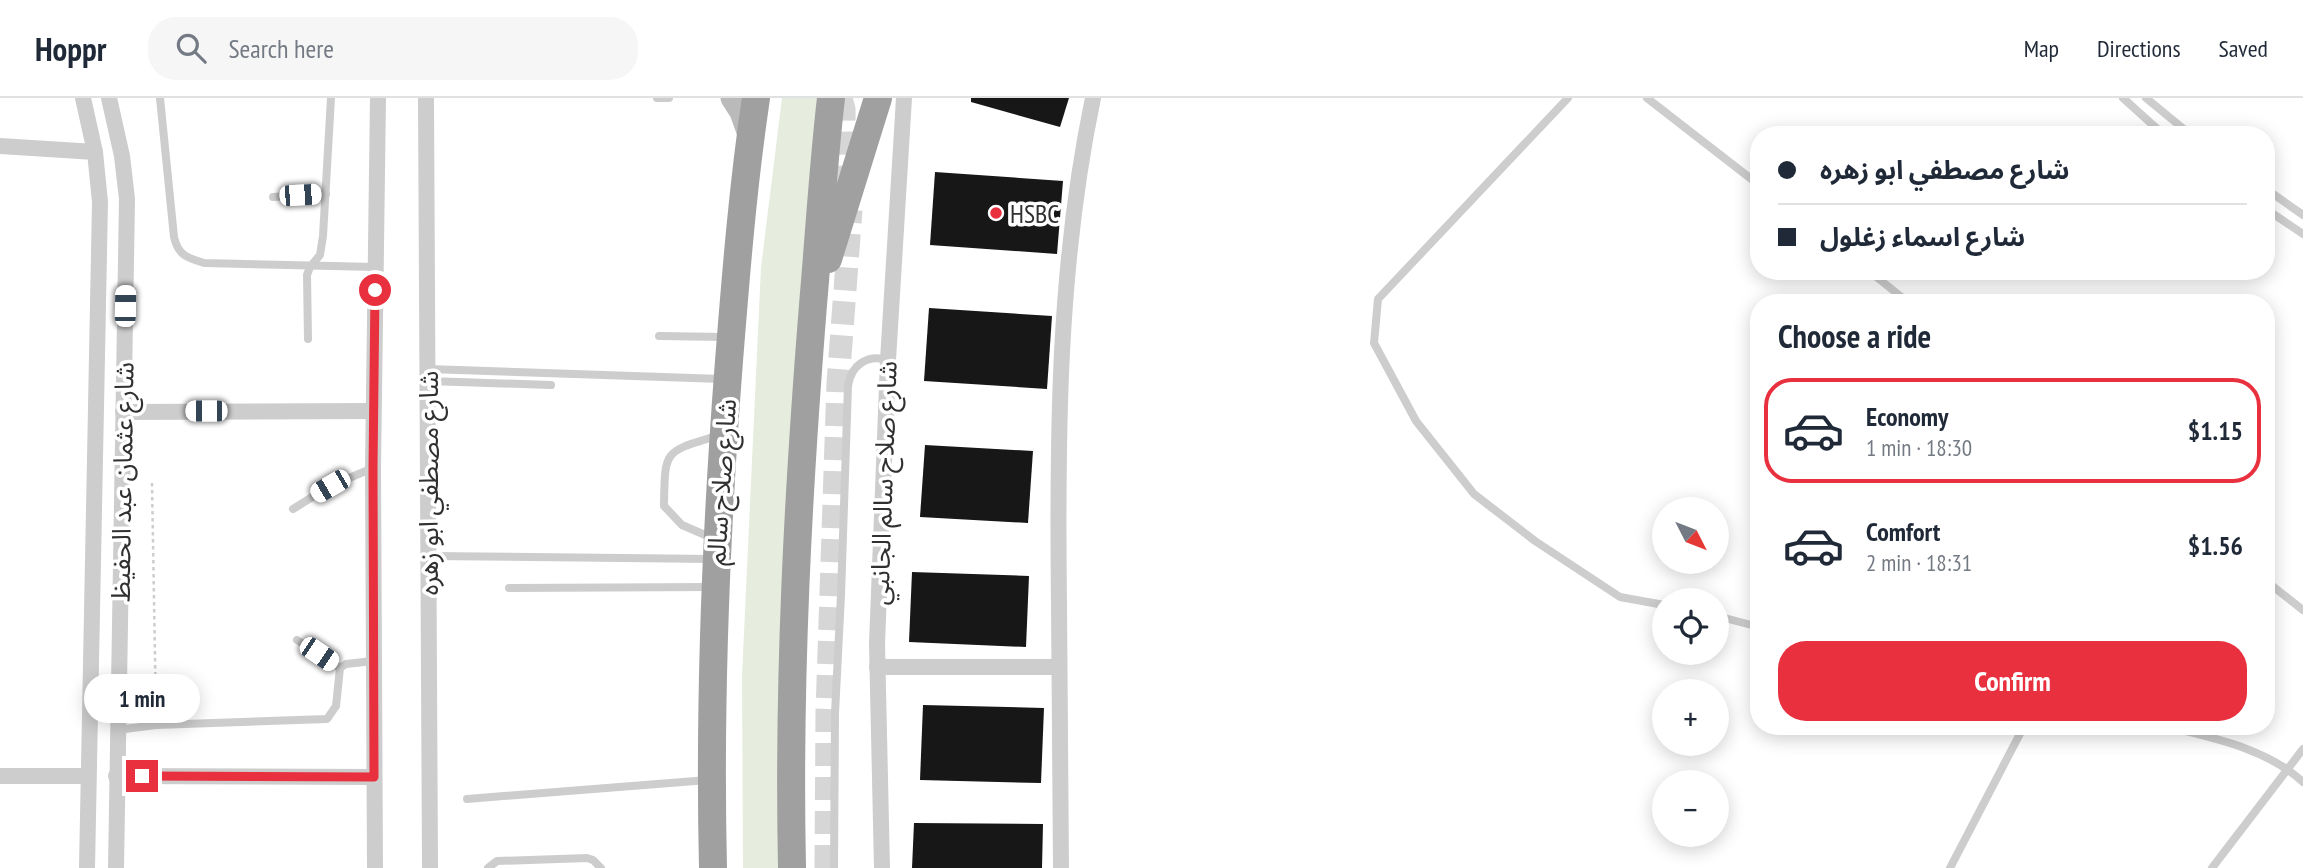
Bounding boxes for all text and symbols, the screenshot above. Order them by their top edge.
search box [148,17,638,80]
text: Hoppr [35,27,106,70]
icon: search [172,29,210,67]
text: Search here [228,32,334,65]
text: Map [2024,33,2059,64]
text: Directions [2097,33,2181,64]
text: Saved [2219,33,2268,64]
text: شارع مصطفي ابو زهره [1820,153,2069,186]
car [279,183,322,207]
place label: HSBC [1010,197,1059,230]
marker: HSBC [988,205,1004,221]
text: شارع اسماء زغلول [1820,220,2025,253]
route start [359,274,391,306]
car [115,285,136,327]
text: Choose a ride [1778,315,1931,357]
street label: شارع صلاح سالم الجانبي [862,360,908,606]
street label: شارع عثمان عبد الحفيظ [103,362,144,602]
street label: شارع مصطفي ابو زهره [412,371,449,595]
street label: شارع صلاح سالم [699,398,747,567]
icon: car [1782,399,1845,462]
text: Economy [1866,400,1948,433]
car [186,401,228,422]
text: $1.15 [2188,414,2243,447]
text: 1 min · 18:30 [1866,433,1972,462]
car [307,466,354,506]
north arrow [1652,497,1729,574]
map controls [1652,497,1729,847]
icon: car [1782,514,1845,577]
text: Comfort [1866,515,1940,548]
text: $1.56 [2188,529,2243,562]
text: 2 min · 18:31 [1866,548,1972,577]
button: locate [1652,588,1729,665]
car [296,634,343,674]
button: Confirm [1778,641,2247,721]
callout: 1 min [84,674,200,724]
button: + [1652,679,1729,756]
text: 1 min [119,684,165,713]
route end [126,760,158,792]
button: − [1652,770,1729,847]

